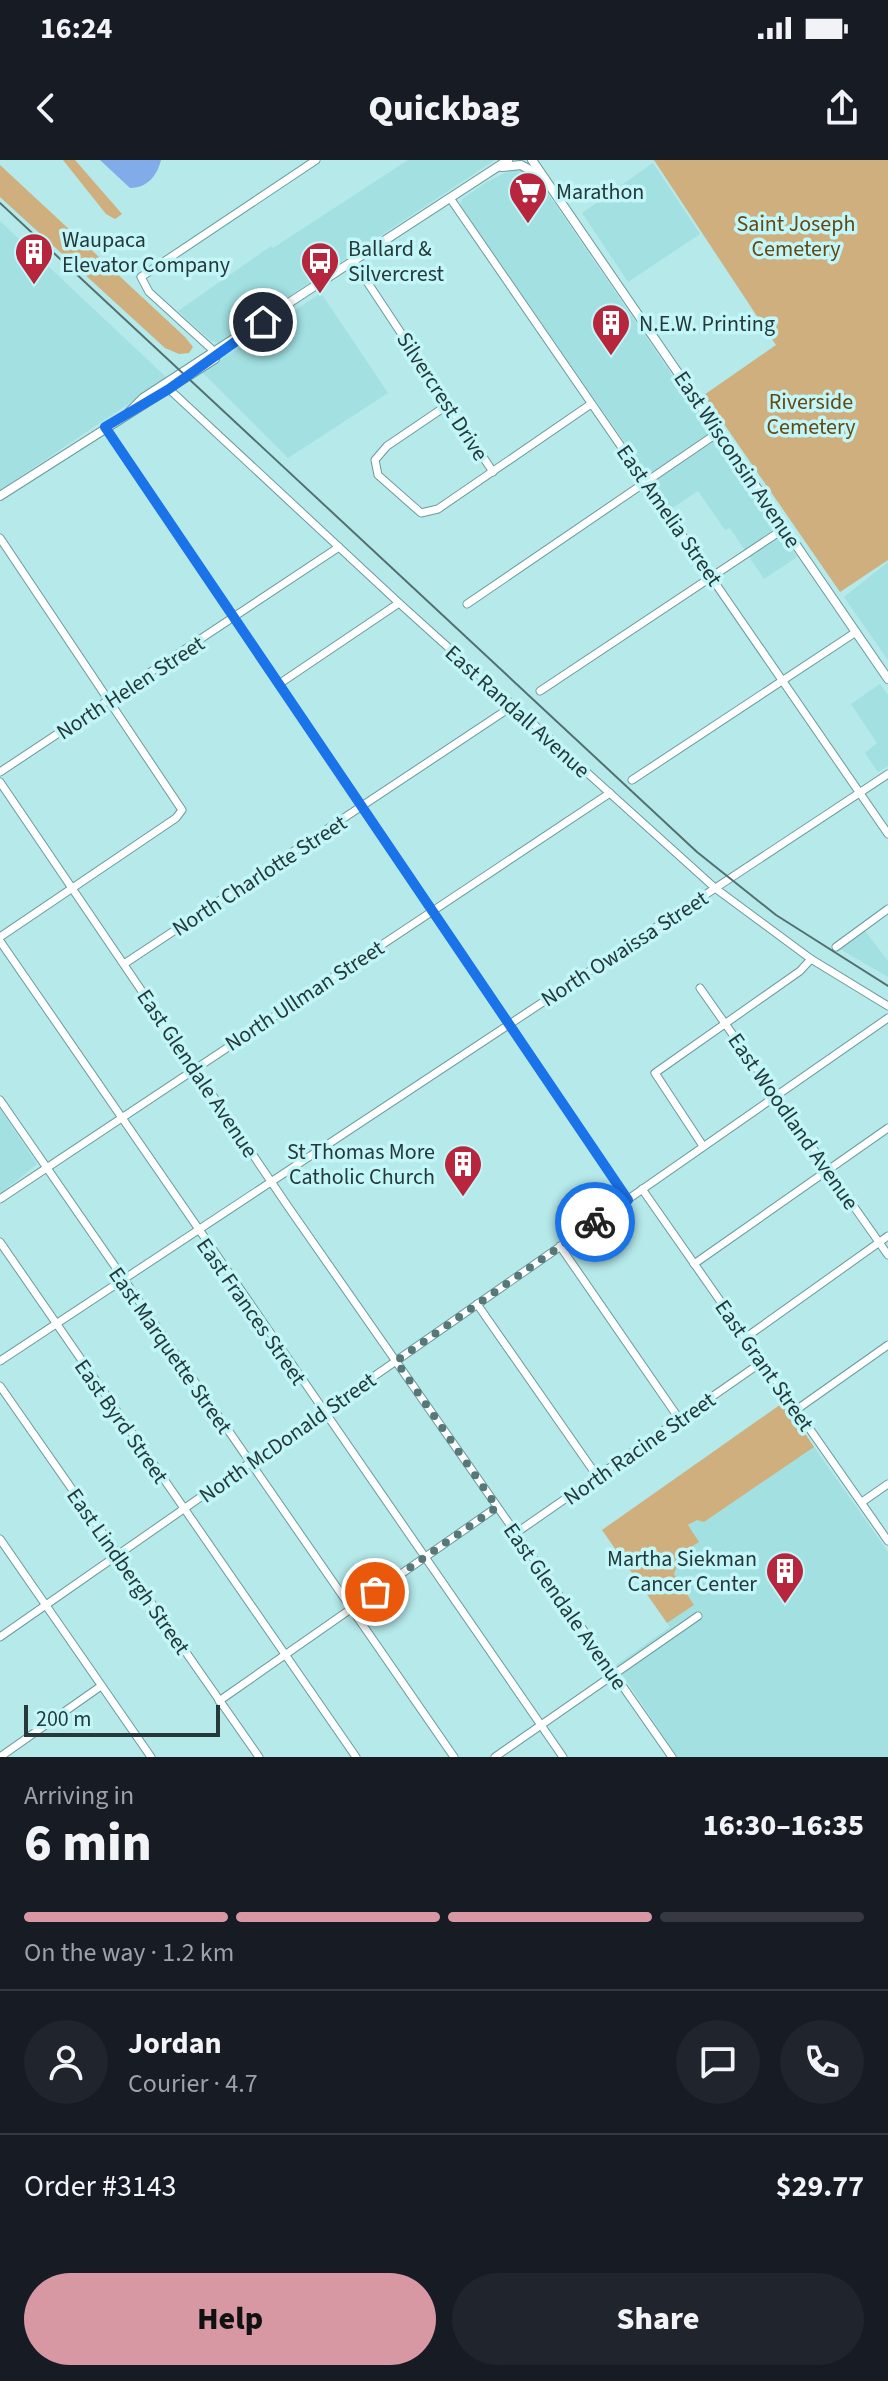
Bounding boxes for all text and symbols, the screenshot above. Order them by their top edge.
text: 16:24 [40,7,112,50]
text: Quickbag [368,83,520,134]
icon: back [24,86,68,130]
icon: share [820,86,864,130]
supermarket icon: Marathon [507,170,549,225]
place label: Marathon [556,176,644,208]
park label: Saint Joseph Cemetery [737,208,855,265]
place label: Waupaca Elevator Company [62,224,231,281]
building icon: Waupaca Elevator Company [13,231,55,286]
place label: Ballard & Silvercrest [348,233,444,290]
bus stop icon: Ballard & Silvercrest [299,240,341,295]
pin [229,288,297,356]
icon: home [241,300,285,344]
building icon: N.E.W. Printing [590,302,632,357]
place label: N.E.W. Printing [639,308,775,340]
street label: Silvercrest Drive [388,326,496,467]
street label: East Wisconsin Avenue [666,365,809,555]
park label: Riverside Cemetery [767,386,856,443]
street label: East Amelia Street [608,438,730,593]
street label: North Helen Street [50,628,211,748]
street label: East Randall Avenue [438,638,597,786]
street label: North Charlotte Street [166,807,354,944]
street label: North Owaissa Street [535,882,715,1015]
street label: North Ullman Street [219,932,391,1059]
street label: East Glendale Avenue [129,983,266,1164]
street label: East Woodland Avenue [720,1026,867,1217]
place label: St Thomas More Catholic Church [287,1136,435,1193]
building icon: St Thomas More Catholic Church [442,1143,484,1198]
courier [555,1182,635,1262]
icon: bike [573,1200,617,1244]
street label: East Frances Street [188,1231,314,1392]
street label: East Marquette Street [101,1261,240,1441]
street label: East Grant Street [707,1293,822,1438]
street label: East Byrd Street [66,1353,176,1491]
street label: North McDonald Street [193,1364,383,1511]
street label: North Racine Street [557,1384,723,1513]
street label: East Lindbergh Street [59,1482,198,1662]
street label: East Glendale Avenue [495,1517,635,1697]
place label: Martha Siekman Cancer Center [607,1543,757,1600]
building icon: Martha Siekman Cancer Center [764,1550,806,1605]
pin [341,1558,409,1626]
icon: bag [353,1570,397,1614]
scale bar [24,1701,220,1737]
text: 200 m [36,1703,91,1735]
text: Arriving in [24,1777,134,1814]
text: 16:30–16:35 [703,1804,864,1847]
text: 6 min [24,1807,152,1881]
text: On the way · 1.2 km [24,1934,234,1971]
button: person [24,2020,108,2104]
button: chat [676,2020,760,2104]
button: phone [780,2020,864,2104]
text: Jordan [128,2022,222,2065]
text: Courier · 4.7 [128,2065,258,2102]
text: Order #3143 [24,2165,177,2208]
text: $29.77 [776,2165,864,2208]
button: Help [24,2273,436,2365]
button: Share [452,2273,864,2365]

